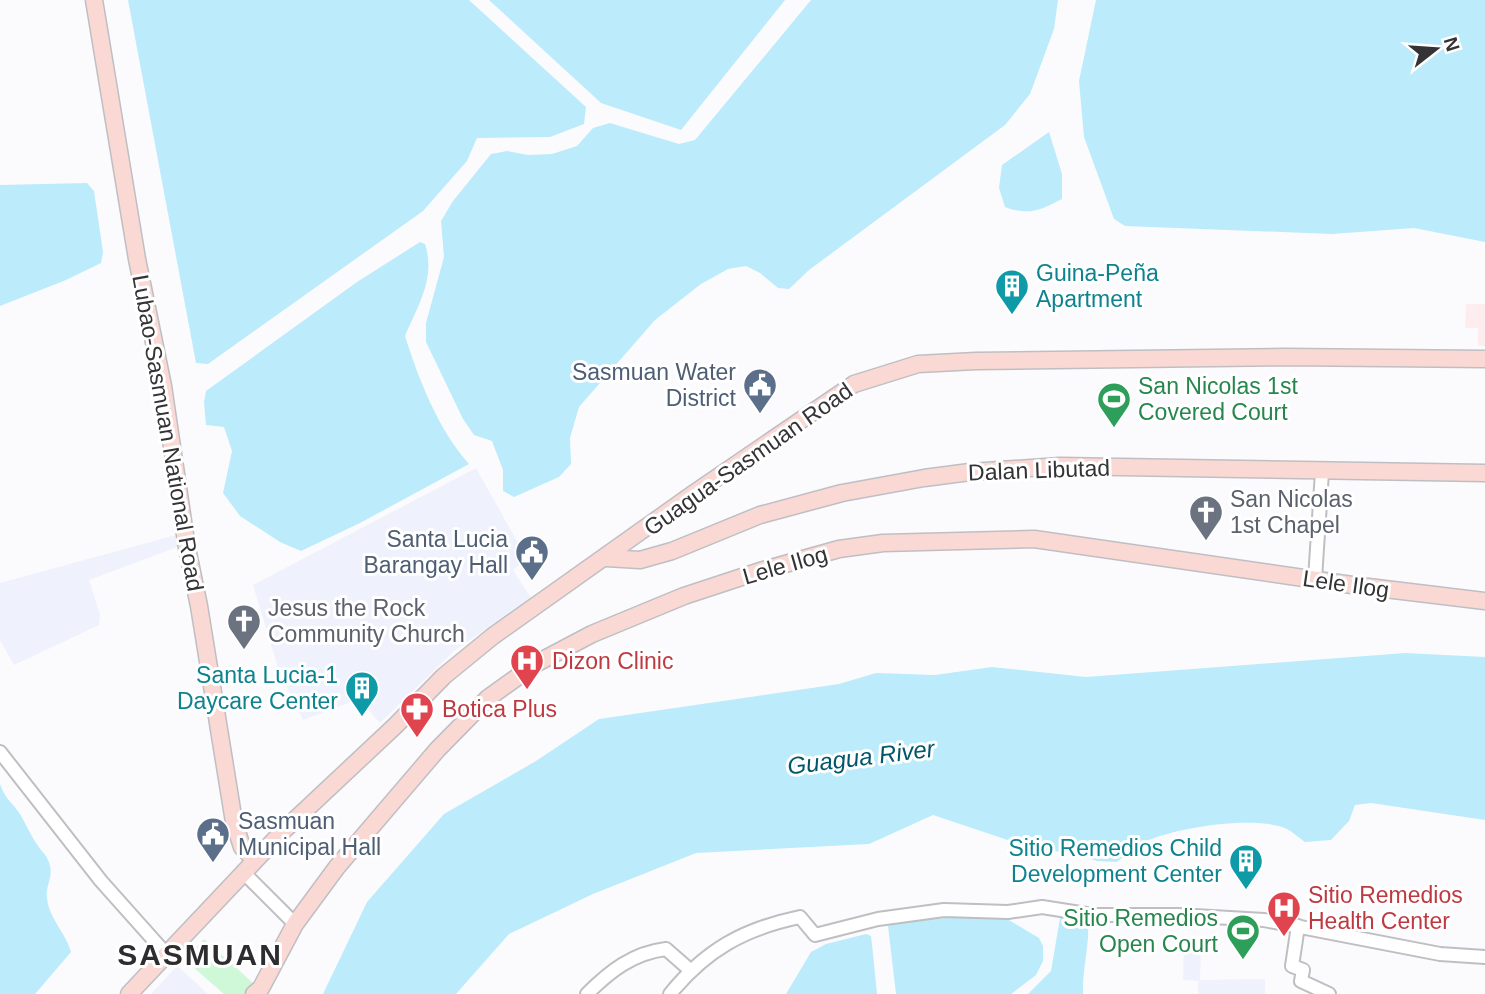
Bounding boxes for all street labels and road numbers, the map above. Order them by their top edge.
street label: Lubao-Sasmuan National Road [127,273,209,593]
street label: Guagua-Sasmuan Road [639,377,857,541]
street label: Dalan Libutad [968,455,1110,485]
street label: Lele Ilog [740,541,830,589]
street label: Lele Ilog [1301,565,1391,603]

